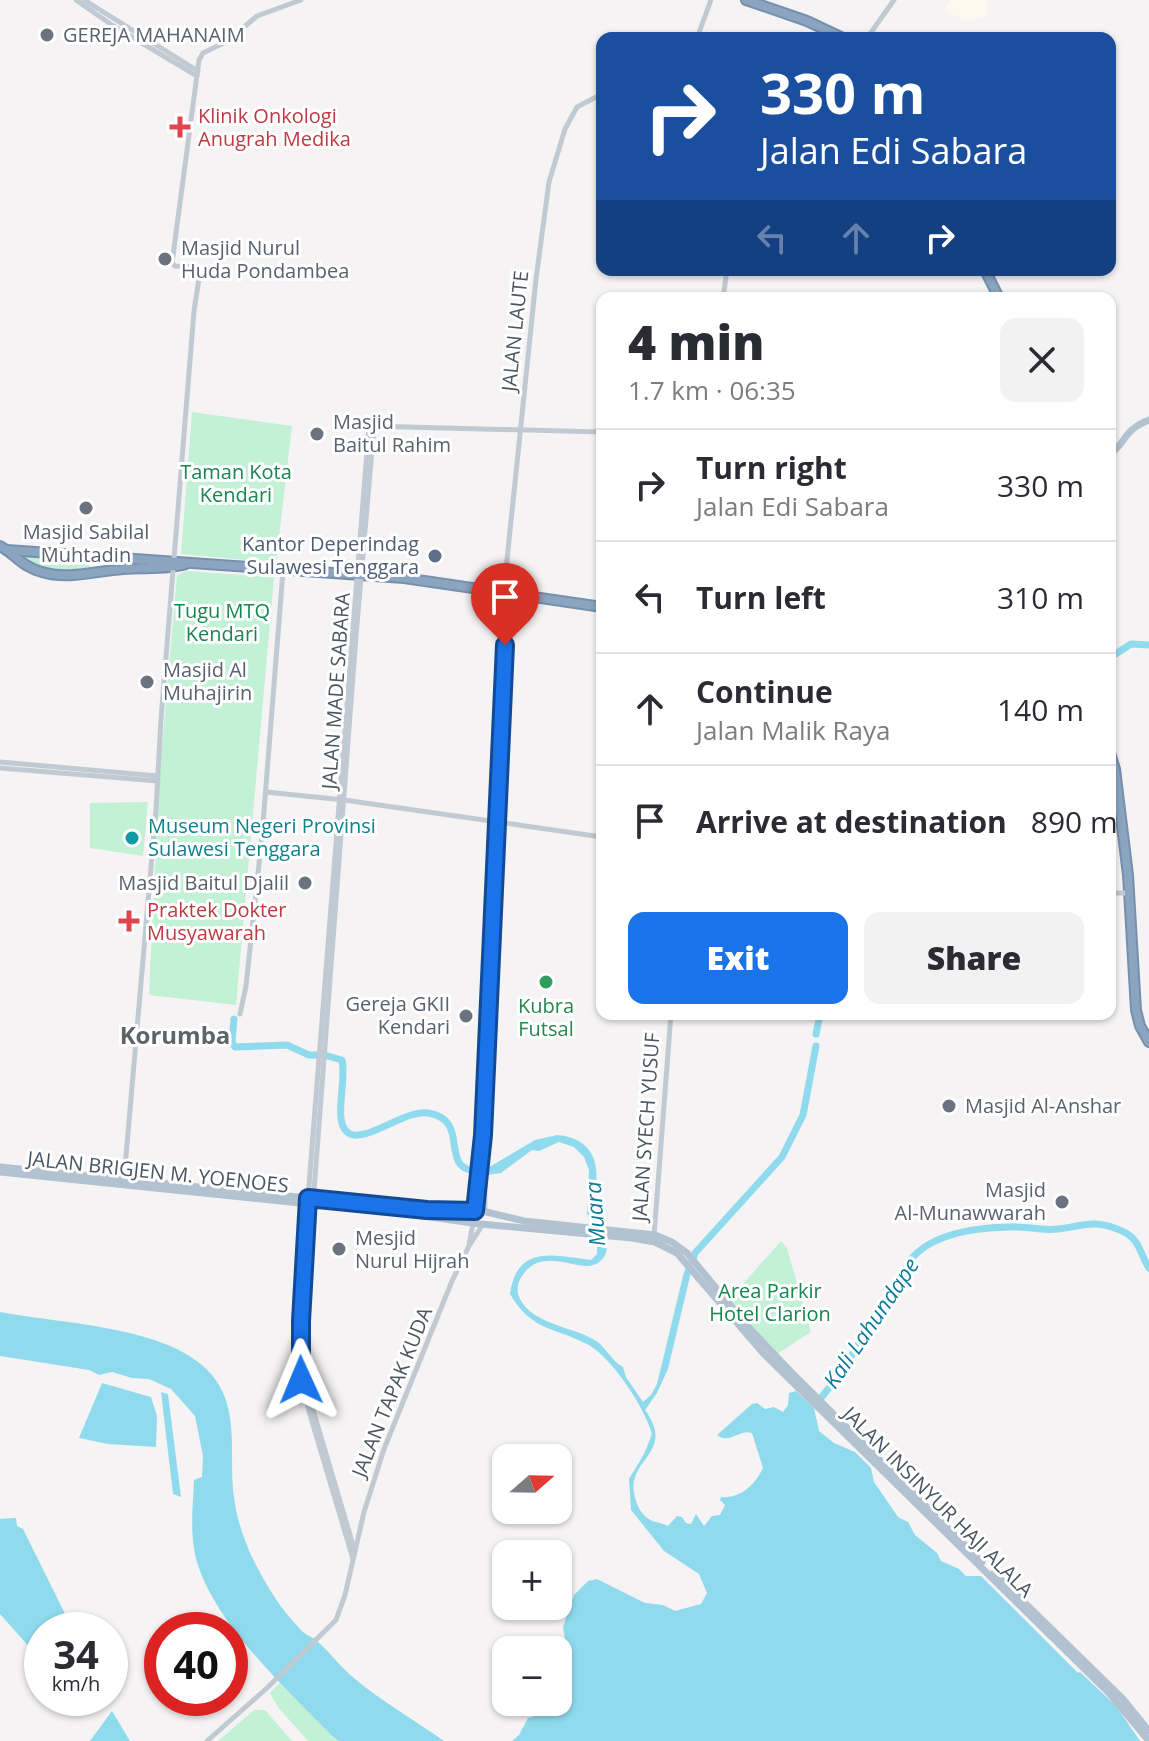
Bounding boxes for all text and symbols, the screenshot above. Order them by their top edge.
place label: GEREJA MAHANAIM [63,21,245,48]
marker: GEREJA MAHANAIM [38,26,56,44]
text: 330 m [760,54,926,130]
icon: right [628,64,732,168]
place label: Klinik Onkologi Anugrah Medika [198,102,351,152]
marker: Klinik Onkologi Anugrah Medika [169,116,191,138]
text: Jalan Edi Sabara [760,126,1027,175]
icon: left [750,216,794,260]
icon: ahead [834,216,878,260]
icon: right [918,216,962,260]
place label: Masjid Nurul Huda Pondambea [181,234,349,284]
marker: Masjid Nurul Huda Pondambea [156,250,174,268]
street label: JALAN LAUTE [495,269,534,395]
text: 4 min [628,309,764,374]
button: close [1000,318,1084,402]
text: 1.7 km · 06:35 [628,372,796,408]
place label: Masjid Baitul Rahim [333,408,451,458]
marker: Masjid Baitul Rahim [308,425,326,443]
text: Turn right [696,447,847,488]
park label: Taman Kota Kendari [180,458,292,508]
icon: right [628,463,672,507]
text: 330 m [997,465,1084,506]
text: Jalan Edi Sabara [696,488,889,524]
marker: Masjid Sabilal Muhtadin [77,499,95,517]
place label: Masjid Sabilal Muhtadin [23,518,149,568]
place label: Kantor Deperindag Sulawesi Tenggara [242,530,419,580]
marker: Kantor Deperindag Sulawesi Tenggara [426,547,444,565]
pin [471,563,539,645]
icon: arrive [483,575,527,619]
icon: left [628,575,672,619]
text: Turn left [696,577,826,618]
text: 310 m [997,577,1084,618]
street label: JALAN MADE SABARA [315,591,356,792]
park label: Tugu MTQ Kendari [174,597,270,647]
place label: Masjid Al Muhajirin [163,656,252,706]
text: Continue [696,671,833,712]
marker: Masjid Al Muhajirin [138,673,156,691]
icon: ahead [628,687,672,731]
text: 140 m [997,689,1084,730]
text: Jalan Malik Raya [696,712,890,748]
icon: arrive [628,799,672,843]
text: Arrive at destination [696,801,1007,842]
text: 890 m [1031,801,1118,842]
place label: Museum Negeri Provinsi Sulawesi Tenggara [148,812,376,862]
marker: Museum Negeri Provinsi Sulawesi Tenggara [123,829,141,847]
place label: Masjid Baitul Djalil [118,869,289,896]
marker: Masjid Baitul Djalil [296,874,314,892]
place label: Praktek Dokter Musyawarah [147,896,286,946]
marker: Praktek Dokter Musyawarah [118,910,140,932]
button: Exit [628,912,848,1004]
button: Share [864,912,1084,1004]
marker: Kubra Futsal [537,973,555,991]
place label: Gereja GKII Kendari [346,990,450,1040]
place label: Kubra Futsal [518,992,574,1042]
marker: Gereja GKII Kendari [457,1007,475,1025]
district label: Korumba [120,1018,230,1051]
street label: JALAN SYECH YUSUF [625,1032,666,1224]
place label: Masjid Al-Anshar [965,1092,1121,1119]
marker: Masjid Al-Anshar [940,1097,958,1115]
street label: JALAN BRIGJEN M. YOENOES [24,1144,290,1199]
place label: Masjid Al-Munawwarah [895,1176,1046,1226]
water label: Muara [577,1181,611,1247]
marker: Masjid Al-Munawwarah [1053,1193,1071,1211]
place label: Mesjid Nurul Hijrah [355,1224,469,1274]
marker: Mesjid Nurul Hijrah [330,1240,348,1258]
water label: Kali Lahundape [815,1251,925,1394]
park label: Area Parkir Hotel Clarion [709,1277,831,1327]
street label: JALAN TAPAK KUDA [344,1302,438,1483]
position arrow [259,1338,343,1422]
street label: JALAN INSINYUR HAJI ALALA [836,1399,1040,1603]
north arrow [492,1444,572,1524]
map controls [492,1444,572,1716]
button: + [492,1540,572,1620]
speed limit sign: 40 [144,1612,248,1716]
text: 34 [53,1626,99,1681]
button: − [492,1636,572,1716]
text: km/h [52,1670,100,1697]

